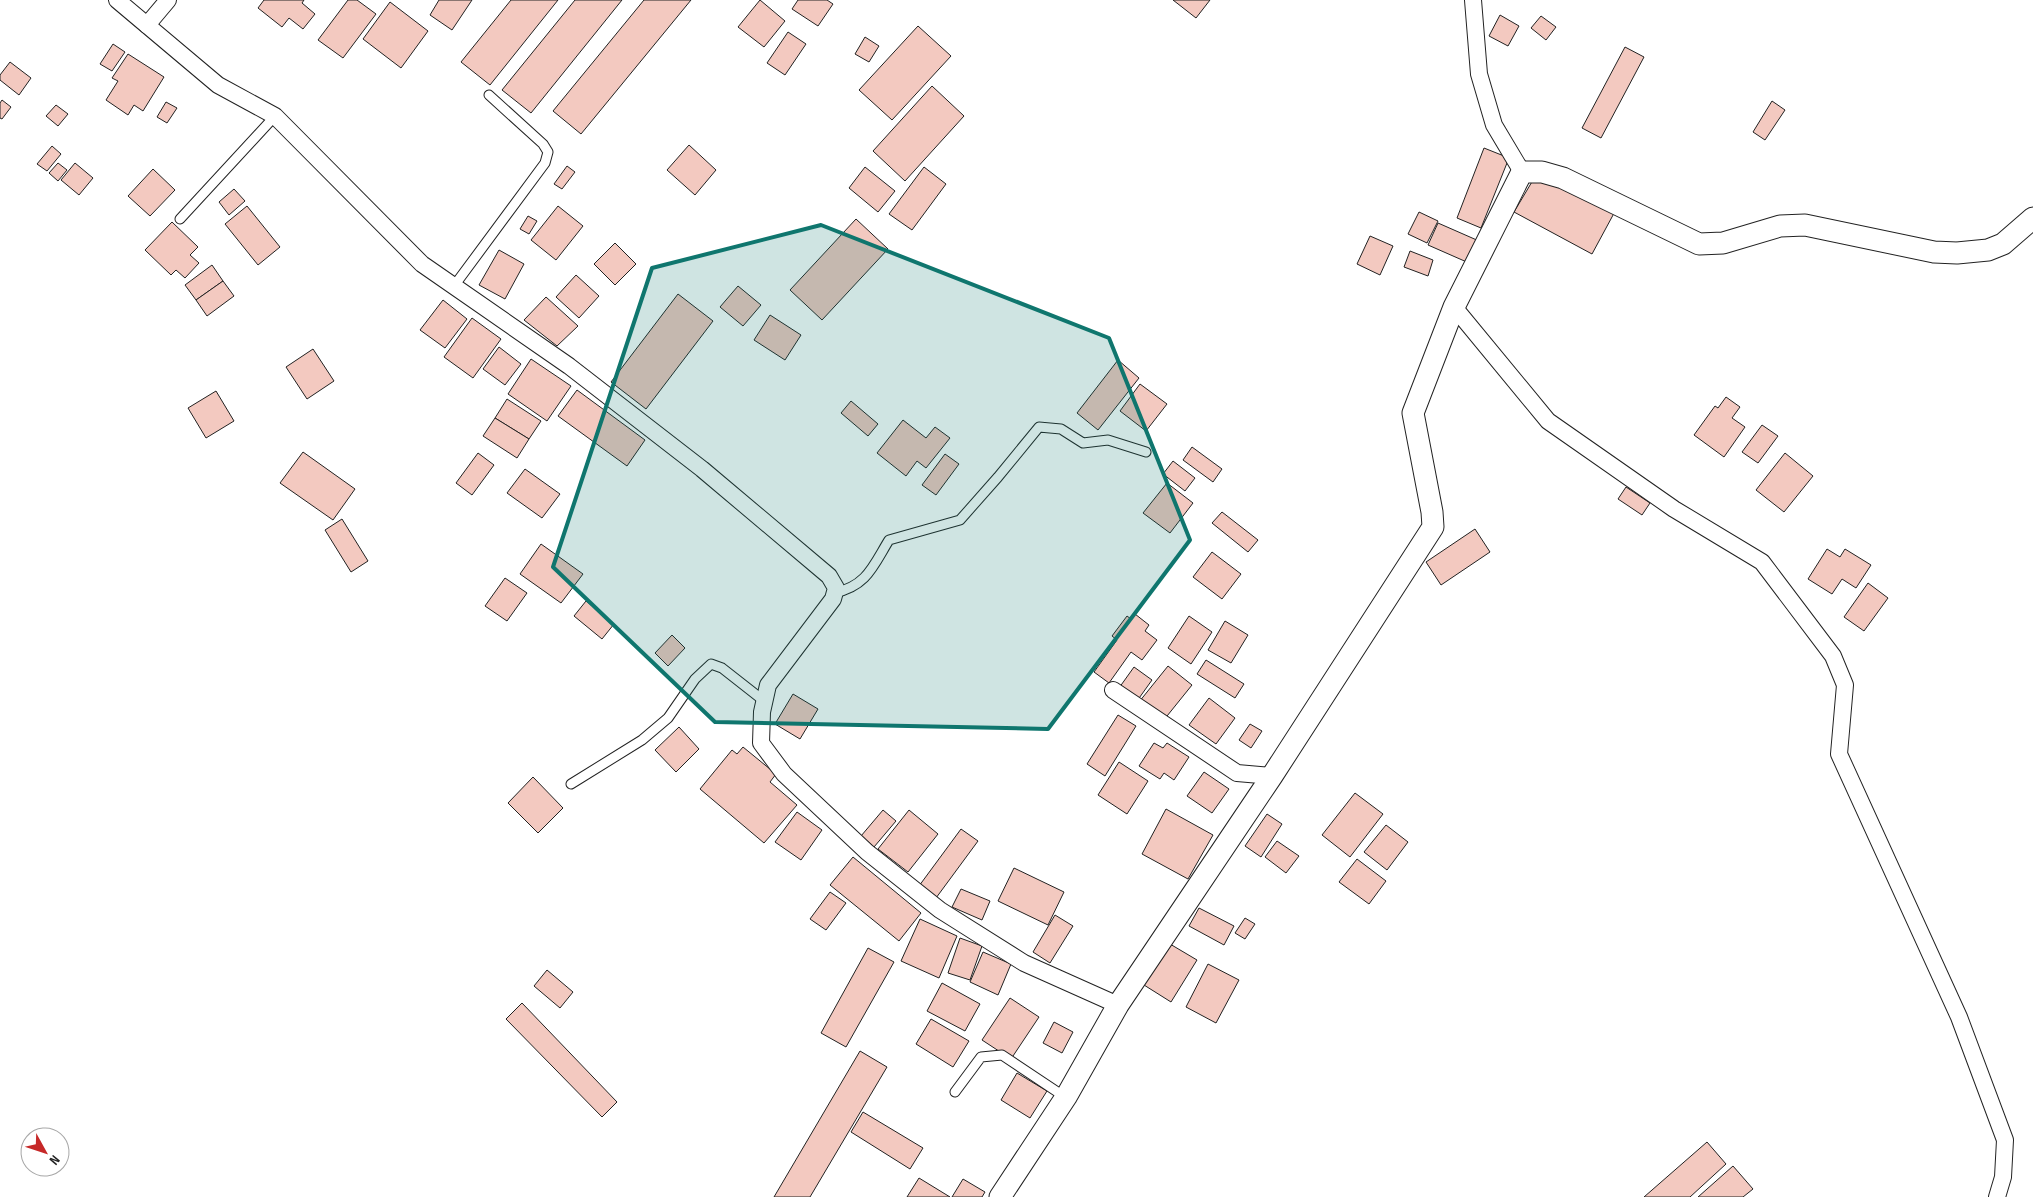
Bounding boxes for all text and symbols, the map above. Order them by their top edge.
north arrow [20,1127,70,1177]
text: N [46,1152,63,1168]

